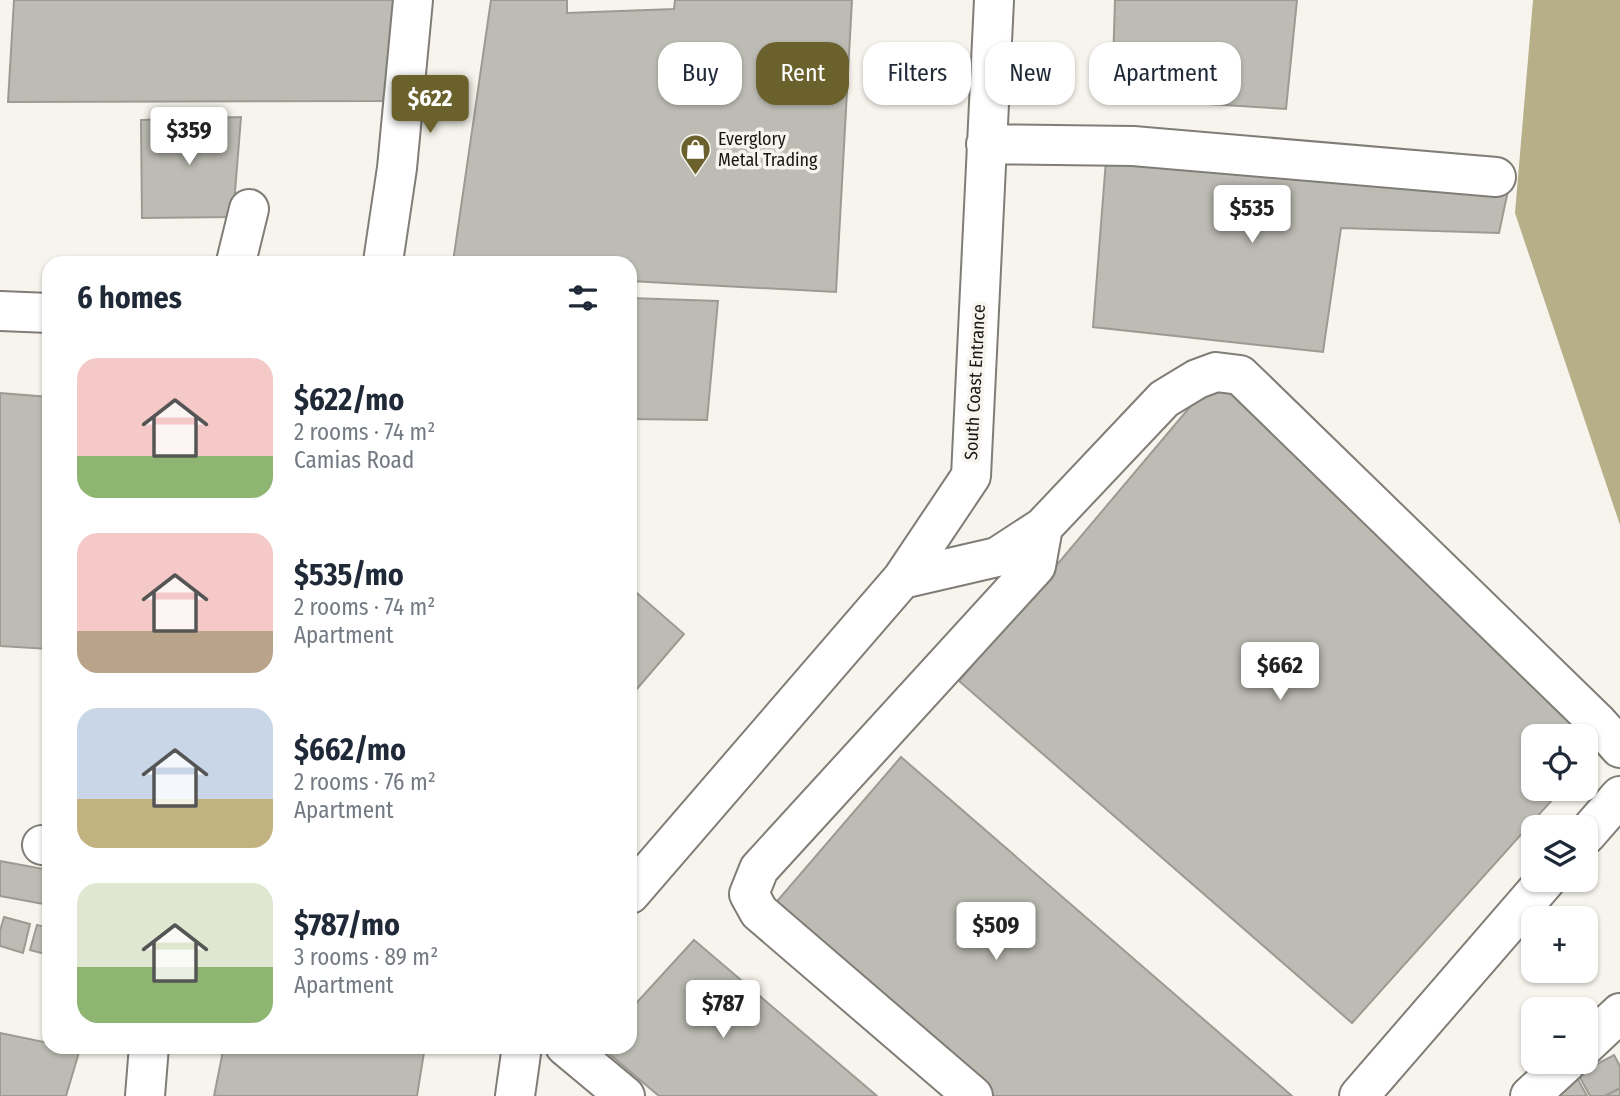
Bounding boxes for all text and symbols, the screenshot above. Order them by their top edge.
chip: Buy [658,42,742,105]
chip: Rent [756,42,849,105]
chip: Filters [863,42,971,105]
chip: New [985,42,1075,105]
chip: Apartment [1089,42,1241,105]
pin: $622 [389,76,471,135]
text: $622 [408,84,452,112]
pin: $359 [148,108,230,167]
text: $359 [166,116,212,144]
place label: Everglory Metal Trading [718,128,818,171]
shop icon: Everglory Metal Trading [678,132,712,176]
pin: $535 [1211,186,1293,245]
text: $535 [1230,194,1274,222]
icon: filters [564,279,602,317]
text: 6 homes [77,280,182,316]
street label: South Coast Entrance [960,303,990,460]
text: $622/mo [294,382,404,418]
icon: home [133,386,217,470]
text: 2 rooms · 74 m² [294,418,435,446]
text: Camias Road [294,446,414,474]
text: $535/mo [294,557,404,593]
icon: home [133,561,217,645]
text: 2 rooms · 74 m² [294,593,435,621]
text: Apartment [294,621,394,649]
pin: $662 [1239,642,1321,702]
text: $662 [1257,651,1303,679]
map controls [1521,724,1598,1074]
button: locate [1521,724,1598,801]
text: $662/mo [294,732,406,768]
icon: home [133,736,217,820]
text: 2 rooms · 76 m² [294,768,436,796]
text: Apartment [294,796,394,824]
button: layers [1521,815,1598,892]
pin: $509 [955,902,1037,962]
button: + [1521,906,1598,983]
text: $787/mo [294,907,400,943]
icon: home [133,911,217,995]
text: $509 [972,911,1020,939]
text: 3 rooms · 89 m² [294,943,438,971]
text: Apartment [294,971,394,999]
pin: $787 [682,981,764,1040]
text: $787 [702,989,744,1017]
button: − [1521,997,1598,1074]

